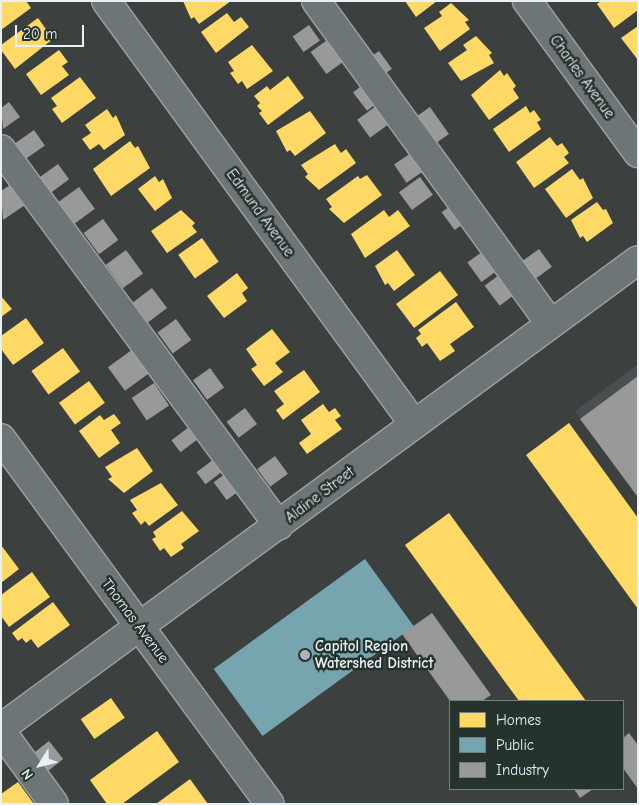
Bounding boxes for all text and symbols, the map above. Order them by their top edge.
scale bar [18,15,86,47]
text: 20 m [23,25,57,43]
street label: Charles Avenue [546,32,618,122]
street label: Edmund Avenue [222,166,298,260]
street label: Aldine Street [282,463,358,527]
street label: Thomas Avenue [97,575,173,667]
place label: Capitol Region Watershed District [315,637,433,672]
marker: Capitol Region Watershed District [299,649,311,661]
legend [449,700,624,790]
text: Homes [496,711,541,729]
text: Public [496,736,534,754]
north arrow [15,740,65,790]
text: Industry [496,761,549,779]
text: N [18,765,37,783]

